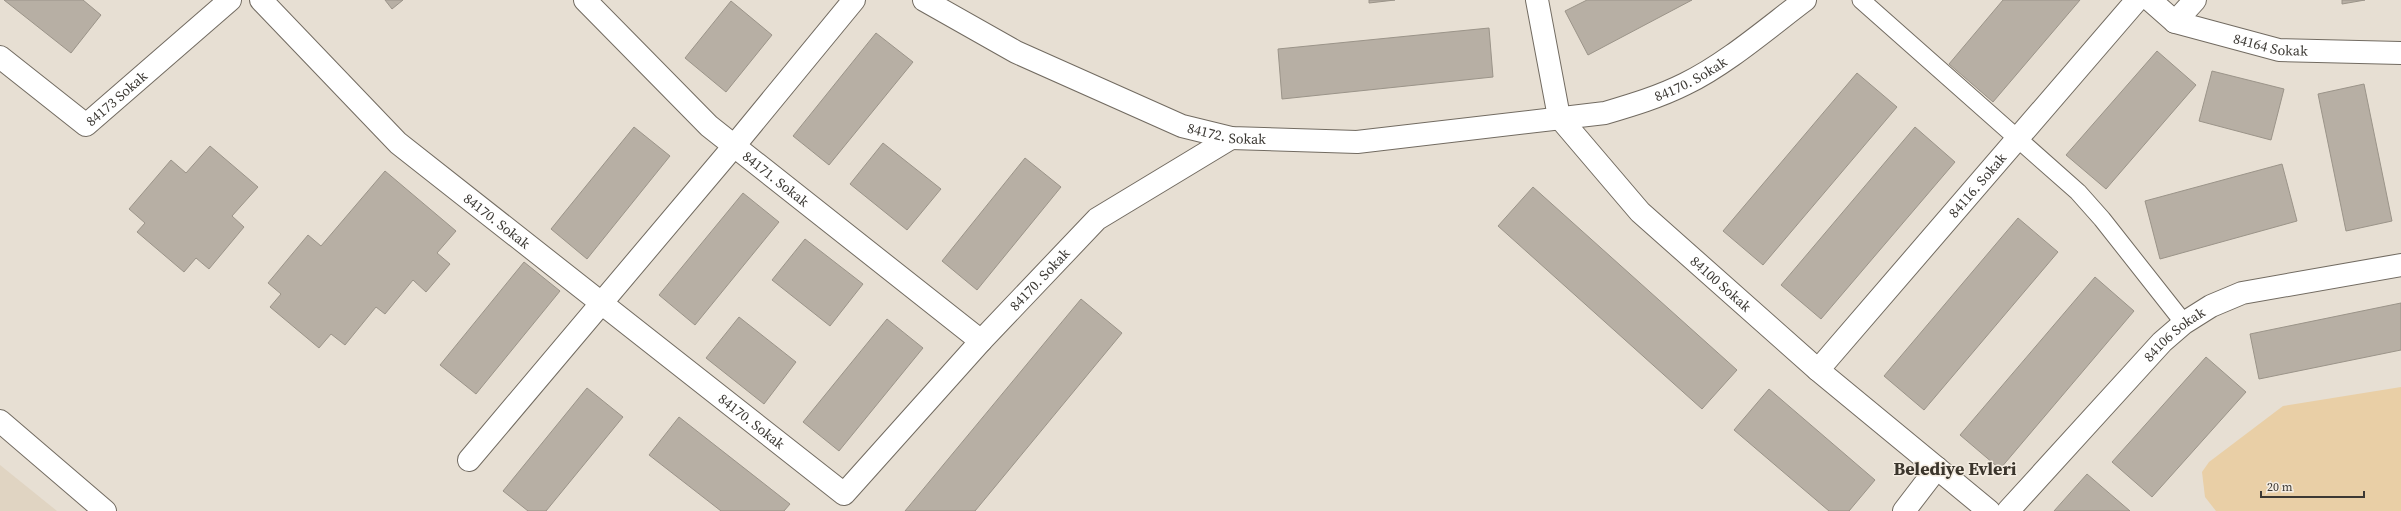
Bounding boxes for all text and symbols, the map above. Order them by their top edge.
street label: 84164 Sokak [2231,28,2308,61]
street label: 84170. Sokak [1651,52,1731,106]
street label: 84173 Sokak [81,66,152,131]
street label: 84172. Sokak [1185,118,1267,149]
street label: 84171. Sokak [738,146,814,212]
street label: 84116. Sokak [1944,148,2011,222]
street label: 84170. Sokak [459,188,535,254]
street label: 84170. Sokak [1005,243,1075,315]
street label: 84100 Sokak [1686,251,1756,317]
street label: 84106 Sokak [2139,302,2209,366]
street label: 84170. Sokak [714,389,789,454]
district label: Belediye Evleri [1893,456,2017,481]
scale bar [2261,473,2364,499]
text: 20 m [2267,479,2293,495]

